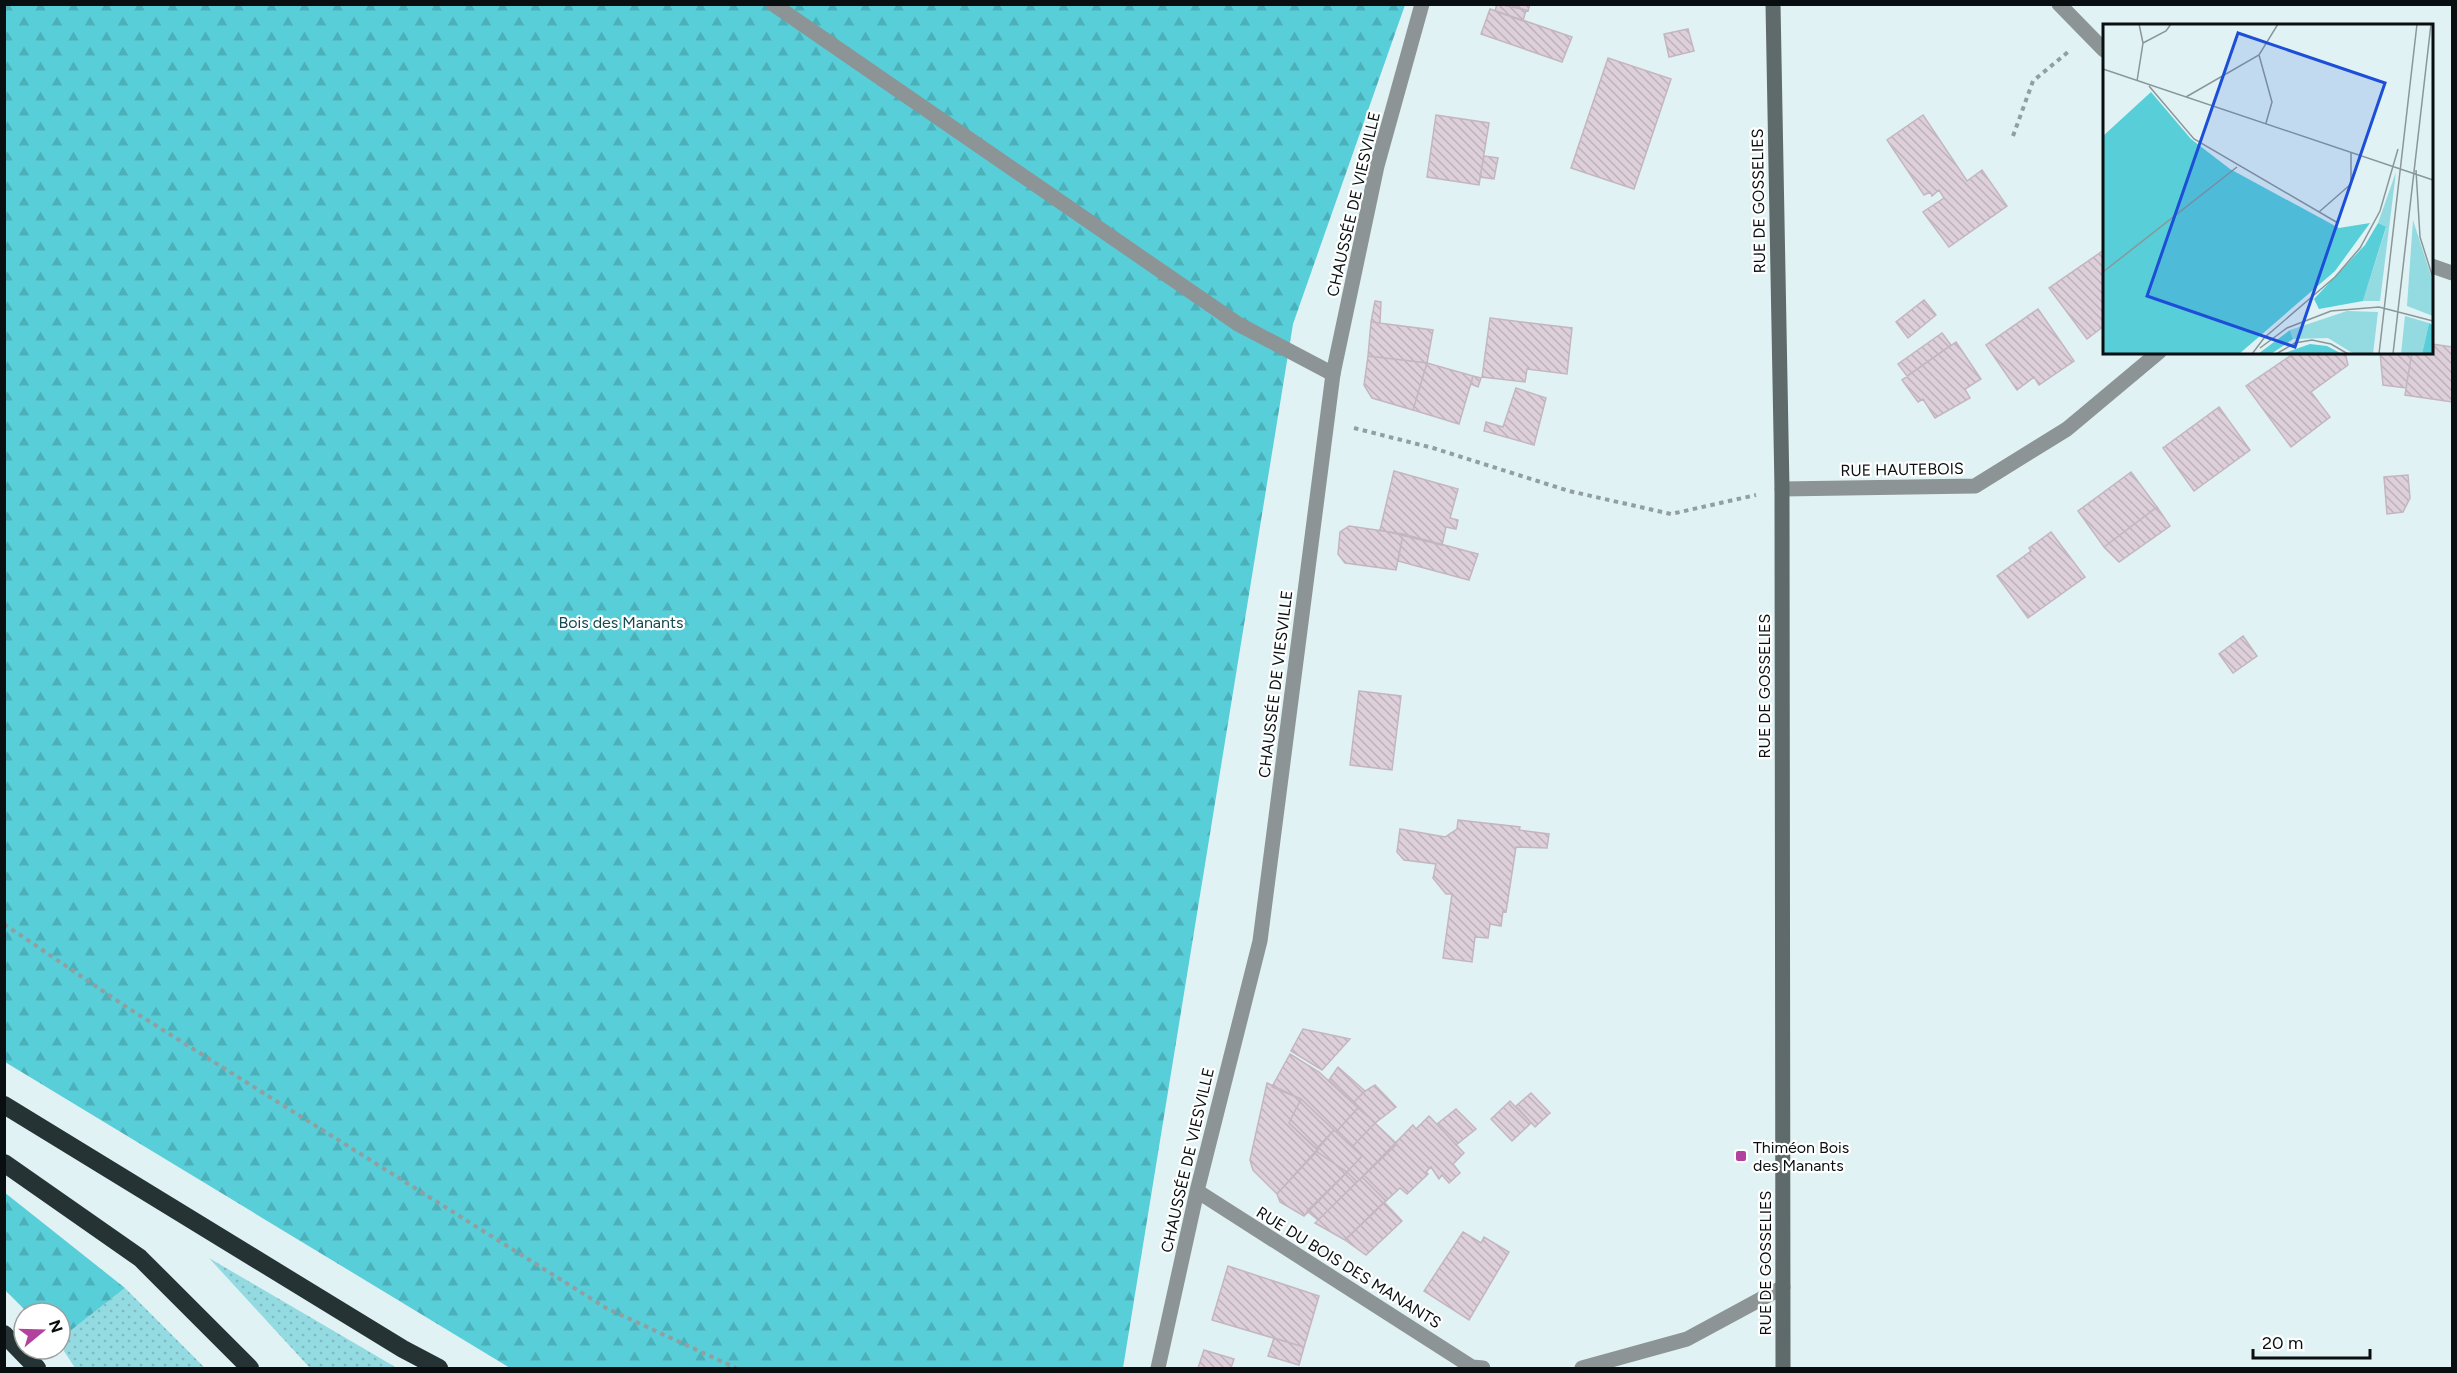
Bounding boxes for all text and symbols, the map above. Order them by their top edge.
inset map [2103,24,2433,354]
street label: CHAUSSÉE DE VIESVILLE [1323,110,1384,298]
street label: RUE DE GOSSELIES [1748,128,1769,274]
street label: RUE HAUTEBOIS [1840,459,1964,480]
street label: CHAUSSÉE DE VIESVILLE [1255,589,1296,779]
park label: Bois des Manants [559,613,683,632]
street label: RUE DE GOSSELIES [1755,613,1774,758]
street label: CHAUSSÉE DE VIESVILLE [1157,1066,1218,1254]
place label: Thiméon Bois des Manants [1753,1138,1849,1175]
marker: Thiméon Bois des Manants [1734,1149,1748,1163]
street label: RUE DE GOSSELIES [1756,1190,1775,1335]
street label: RUE DU BOIS DES MANANTS [1253,1203,1445,1332]
north arrow [12,1301,72,1361]
text: N [45,1317,67,1335]
scale bar [2253,1322,2370,1360]
text: 20 m [2262,1332,2303,1354]

